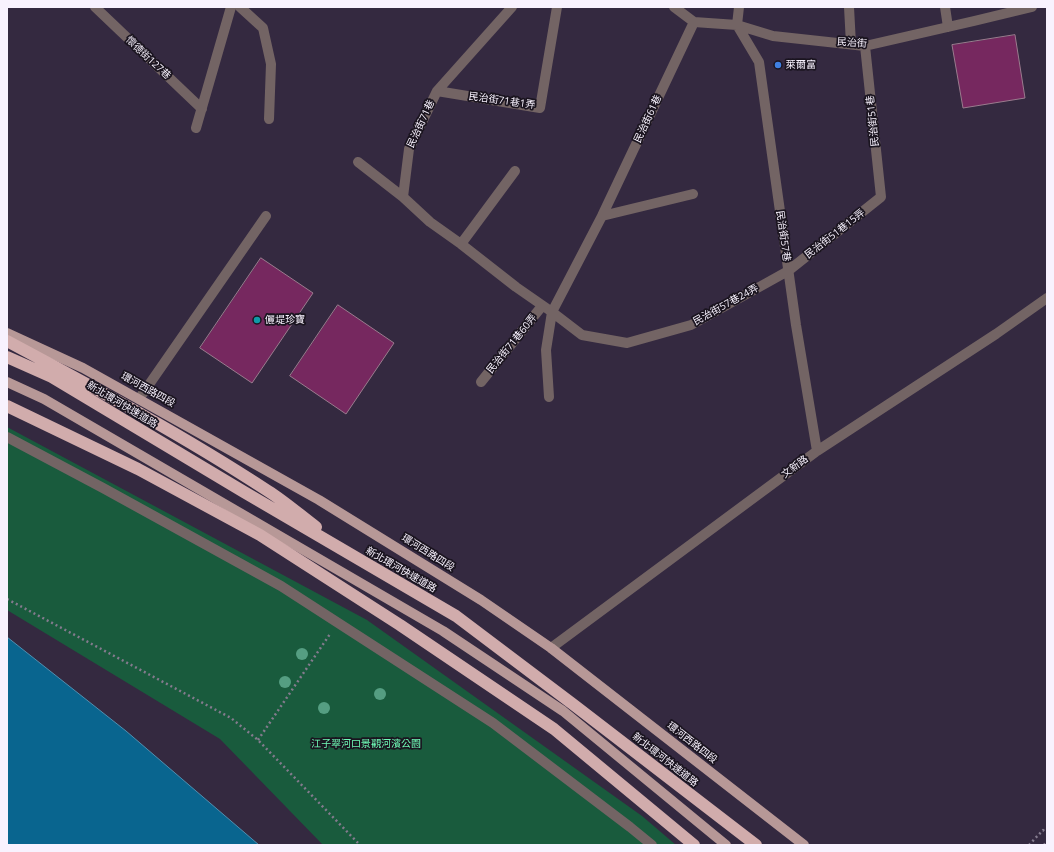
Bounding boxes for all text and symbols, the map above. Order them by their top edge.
street label: 懷德街127巷 [123,34,173,82]
street label: 民治街 [837,36,867,50]
place label: 萊爾富 [786,59,816,71]
marker: 萊爾富 [773,60,783,70]
street label: 民治街71巷1弄 [468,90,536,112]
street label: 民治街61巷 [632,93,664,145]
street label: 民治街51巷 [864,95,882,147]
street label: 民治街71巷 [405,98,437,150]
street label: 民治街51巷15弄 [803,207,867,261]
street label: 民治街57巷 [773,210,793,262]
street label: 民治街57巷24弄 [691,282,761,328]
street label: 民治街71巷60弄 [484,312,540,376]
place label: 儷堤珍寶 [265,314,305,326]
marker: 儷堤珍寶 [252,315,262,325]
street label: 環河西路四段 [119,370,177,410]
street label: 新北環河快速道路 [85,379,159,431]
street label: 文新路 [779,453,811,481]
street label: 環河西路四段 [399,532,457,574]
street label: 新北環河快速道路 [363,545,439,595]
street label: 環河西路四段 [665,720,719,766]
street label: 新北環河快速道路 [630,731,700,789]
park label: 江子翠河口景觀河濱公園 [311,738,421,750]

